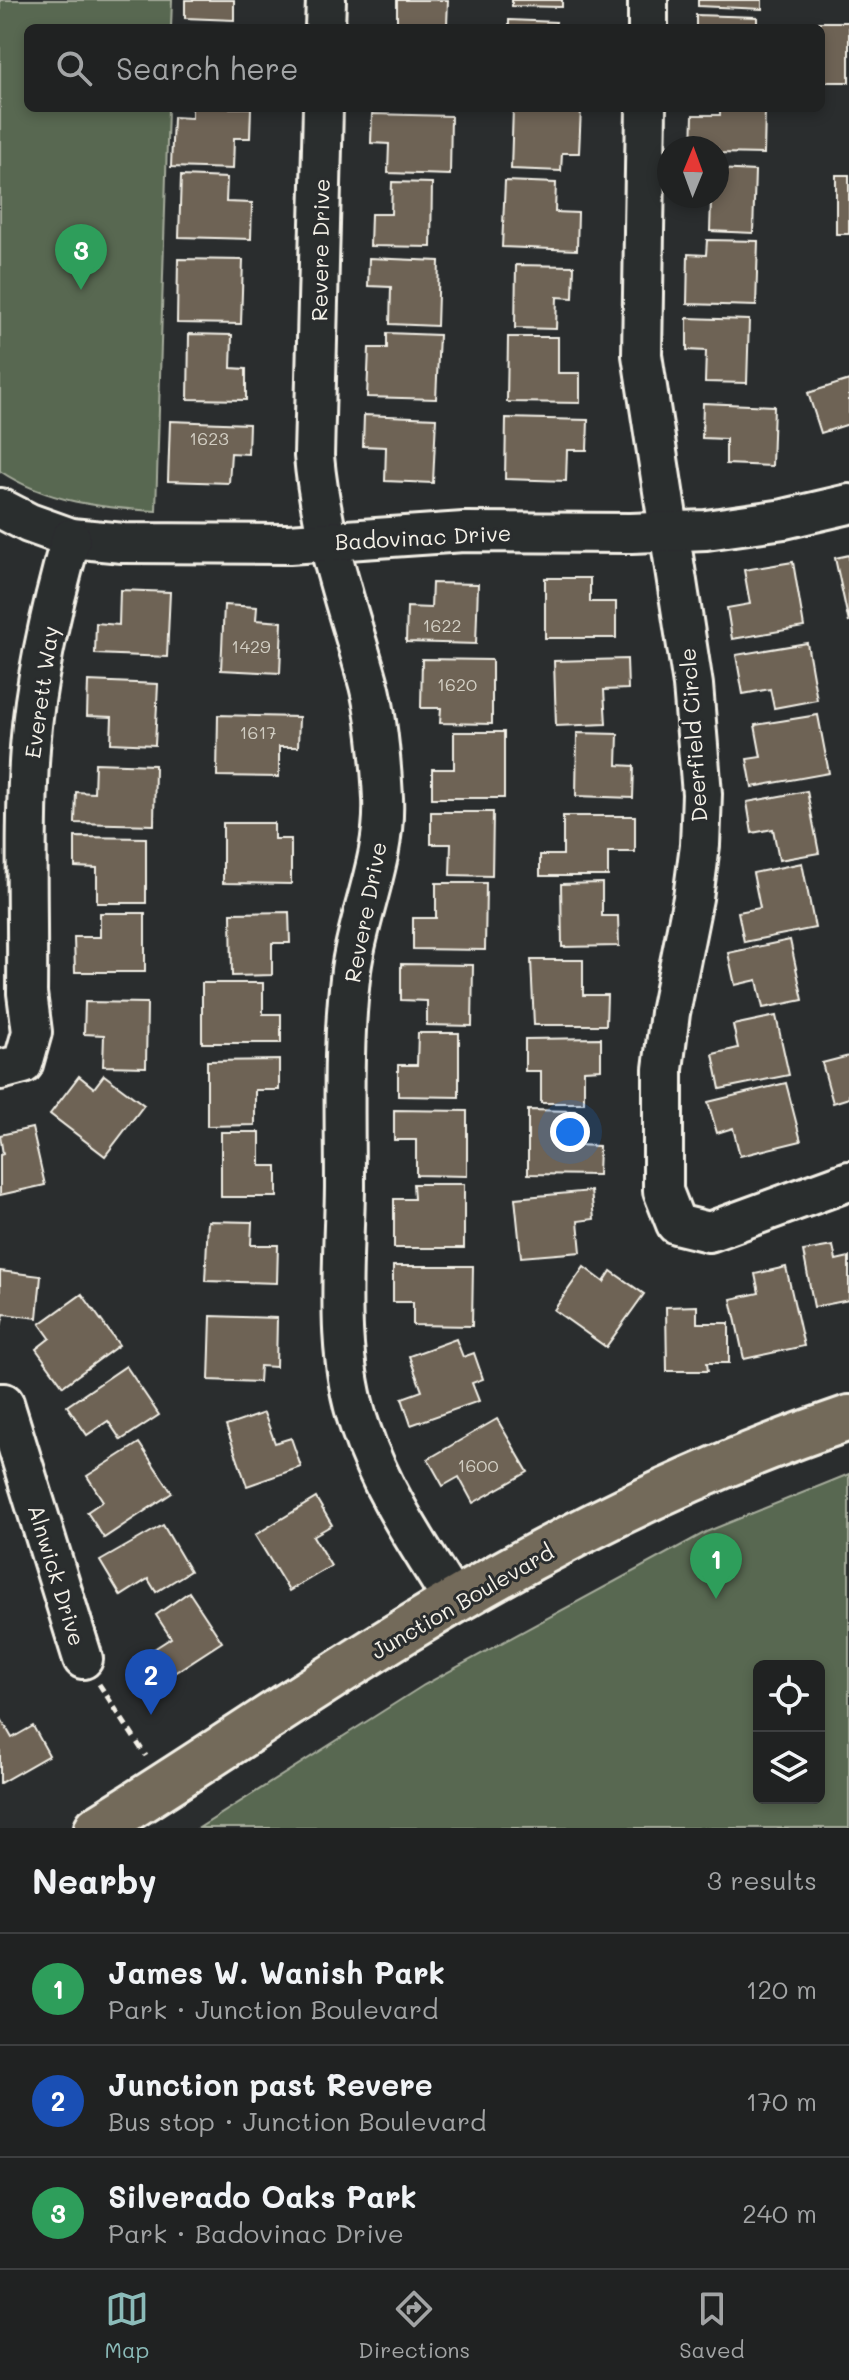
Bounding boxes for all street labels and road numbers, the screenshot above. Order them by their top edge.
street label: Revere Drive [304,178,336,322]
street label: Badovinac Drive [334,518,512,556]
street label: Everett Way [17,624,65,760]
street label: Deerfield Circle [672,647,714,823]
street label: Revere Drive [337,839,393,985]
street label: Alnwick Drive [22,1501,92,1649]
street label: Junction Boulevard [365,1537,559,1665]

